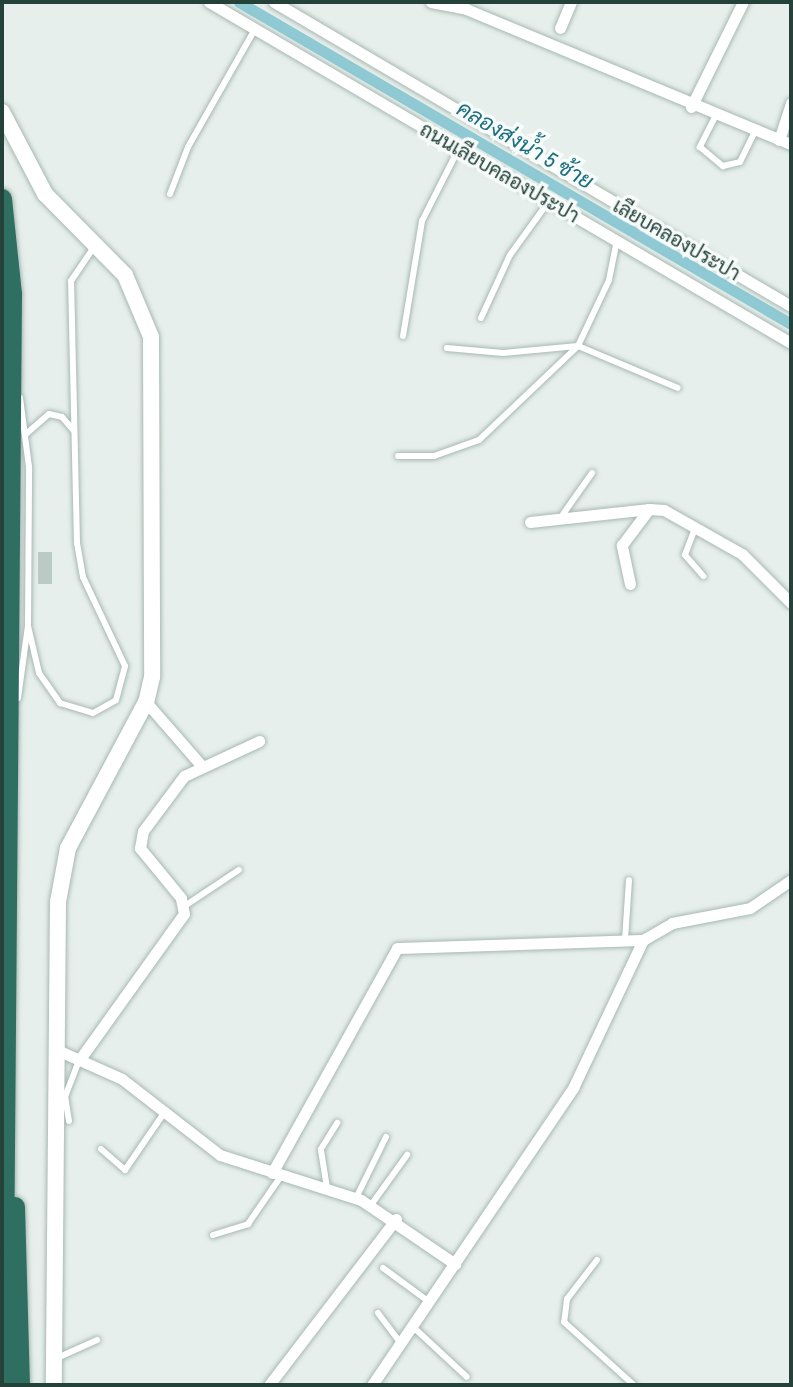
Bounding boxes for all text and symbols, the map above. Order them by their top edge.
water label: คลองส่งน้ำ 5 ซ้าย [452,95,598,195]
street label: ถนนเลียบคลองประปา [416,117,584,227]
street label: เลียบคลองประปา [609,193,745,285]

